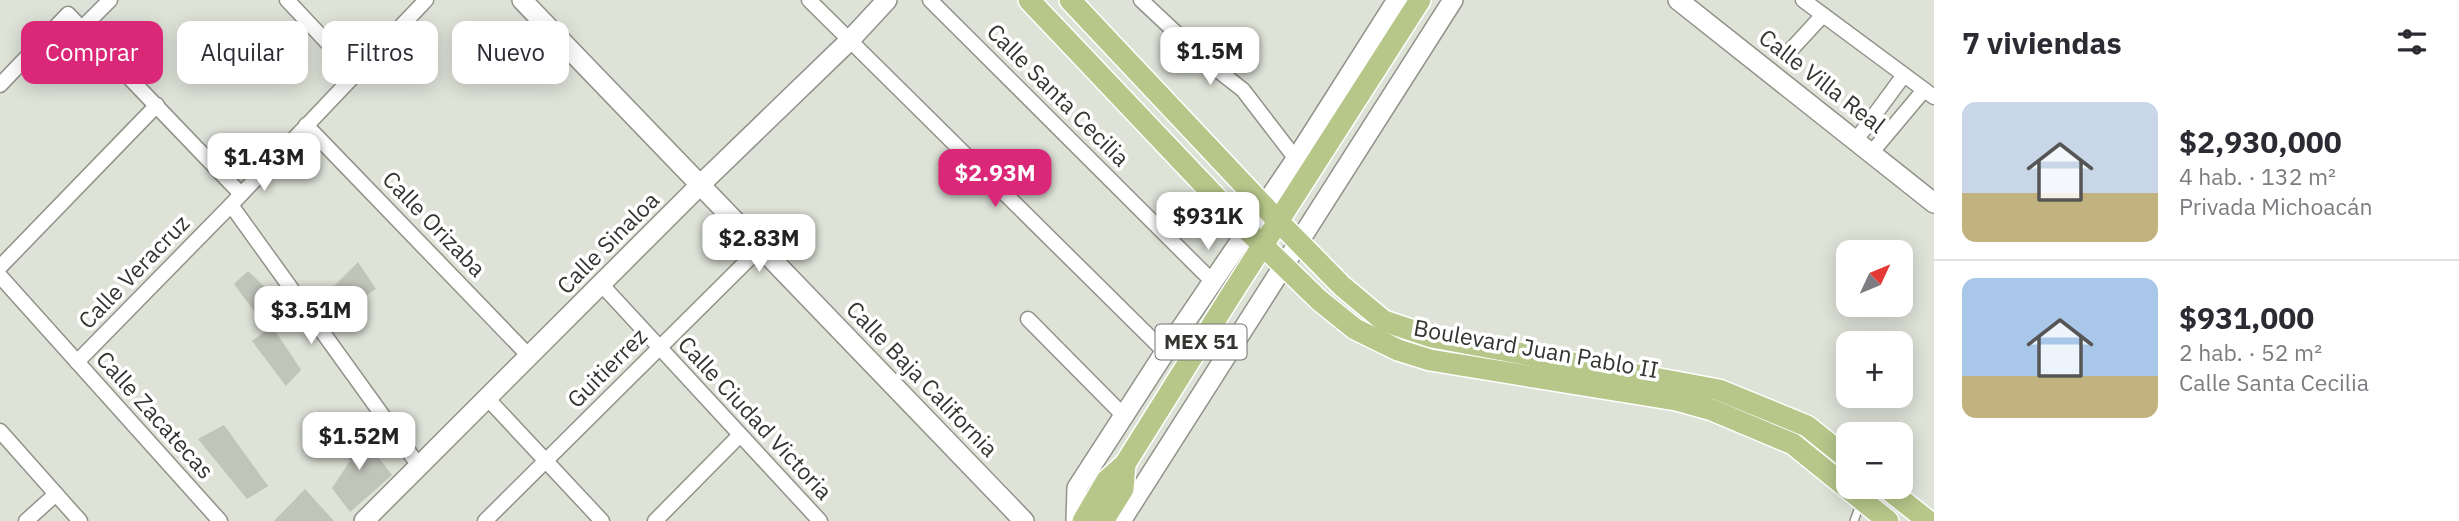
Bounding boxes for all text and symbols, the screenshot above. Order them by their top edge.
street label: Calle Santa Cecilia [981,17,1136,172]
chip: Comprar [21,21,163,84]
chip: Alquilar [177,21,308,84]
chip: Filtros [322,21,438,84]
chip: Nuevo [452,21,569,84]
street label: Calle Villa Real [1753,21,1892,139]
text: 7 viviendas [1962,23,2122,62]
icon: filters [2393,23,2431,61]
pin: $1.5M [1161,28,1259,87]
text: $1.5M [1176,35,1244,65]
text: $2,930,000 [2179,122,2342,161]
icon: home [2018,130,2102,214]
pin: $1.43M [207,134,321,193]
text: $1.43M [223,141,305,171]
pin: $2.93M [938,150,1052,209]
text: $2.93M [954,157,1036,187]
text: 4 hab. · 132 m² [2179,161,2336,191]
street label: Calle Orizaba [377,164,493,283]
street label: Calle Sinaloa [550,185,665,300]
text: Privada Michoacán [2179,191,2372,221]
pin: $931K [1159,192,1257,252]
text: $931K [1172,200,1244,230]
street label: Calle Veracruz [71,208,195,335]
pin: $2.83M [702,215,816,274]
text: $2.83M [718,222,800,252]
north arrow [1836,240,1913,317]
map controls [1836,240,1913,499]
pin: $3.51M [254,286,368,346]
text: $3.51M [270,294,352,324]
street label: Calle Baja California [840,294,1005,463]
text: $931,000 [2179,298,2314,337]
icon: home [2018,306,2102,390]
street label: Boulevard Juan Pablo II [1411,312,1661,384]
street label: Guitierrez [560,321,653,414]
road number: MEX 51 [1156,324,1246,360]
street label: Calle Ciudad Victoria [672,329,839,505]
button: + [1836,331,1913,408]
text: 2 hab. · 52 m² [2179,337,2322,367]
street label: Calle Zacatecas [90,344,221,485]
text: Calle Santa Cecilia [2179,367,2369,397]
pin: $1.52M [302,412,416,472]
text: $1.52M [318,420,400,450]
button: − [1836,422,1913,499]

